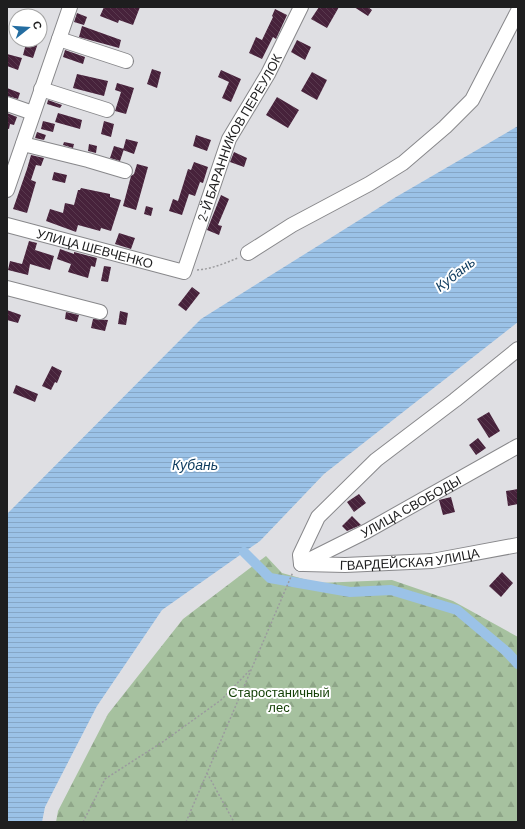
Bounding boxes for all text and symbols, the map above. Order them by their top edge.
north arrow [8,8,48,48]
text: С [31,19,45,31]
street label: 2-Й БАРАННИКОВ ПЕРЕУЛОК [194,51,285,223]
street label: УЛИЦА ШЕВЧЕНКО [35,225,155,271]
water label: Кубань [431,253,478,295]
water label: Кубань [172,456,218,473]
street label: УЛИЦА СВОБОДЫ [358,472,464,541]
street label: ГВАРДЕЙСКАЯ УЛИЦА [340,544,481,573]
park label: Старостаничный лес [228,684,330,715]

